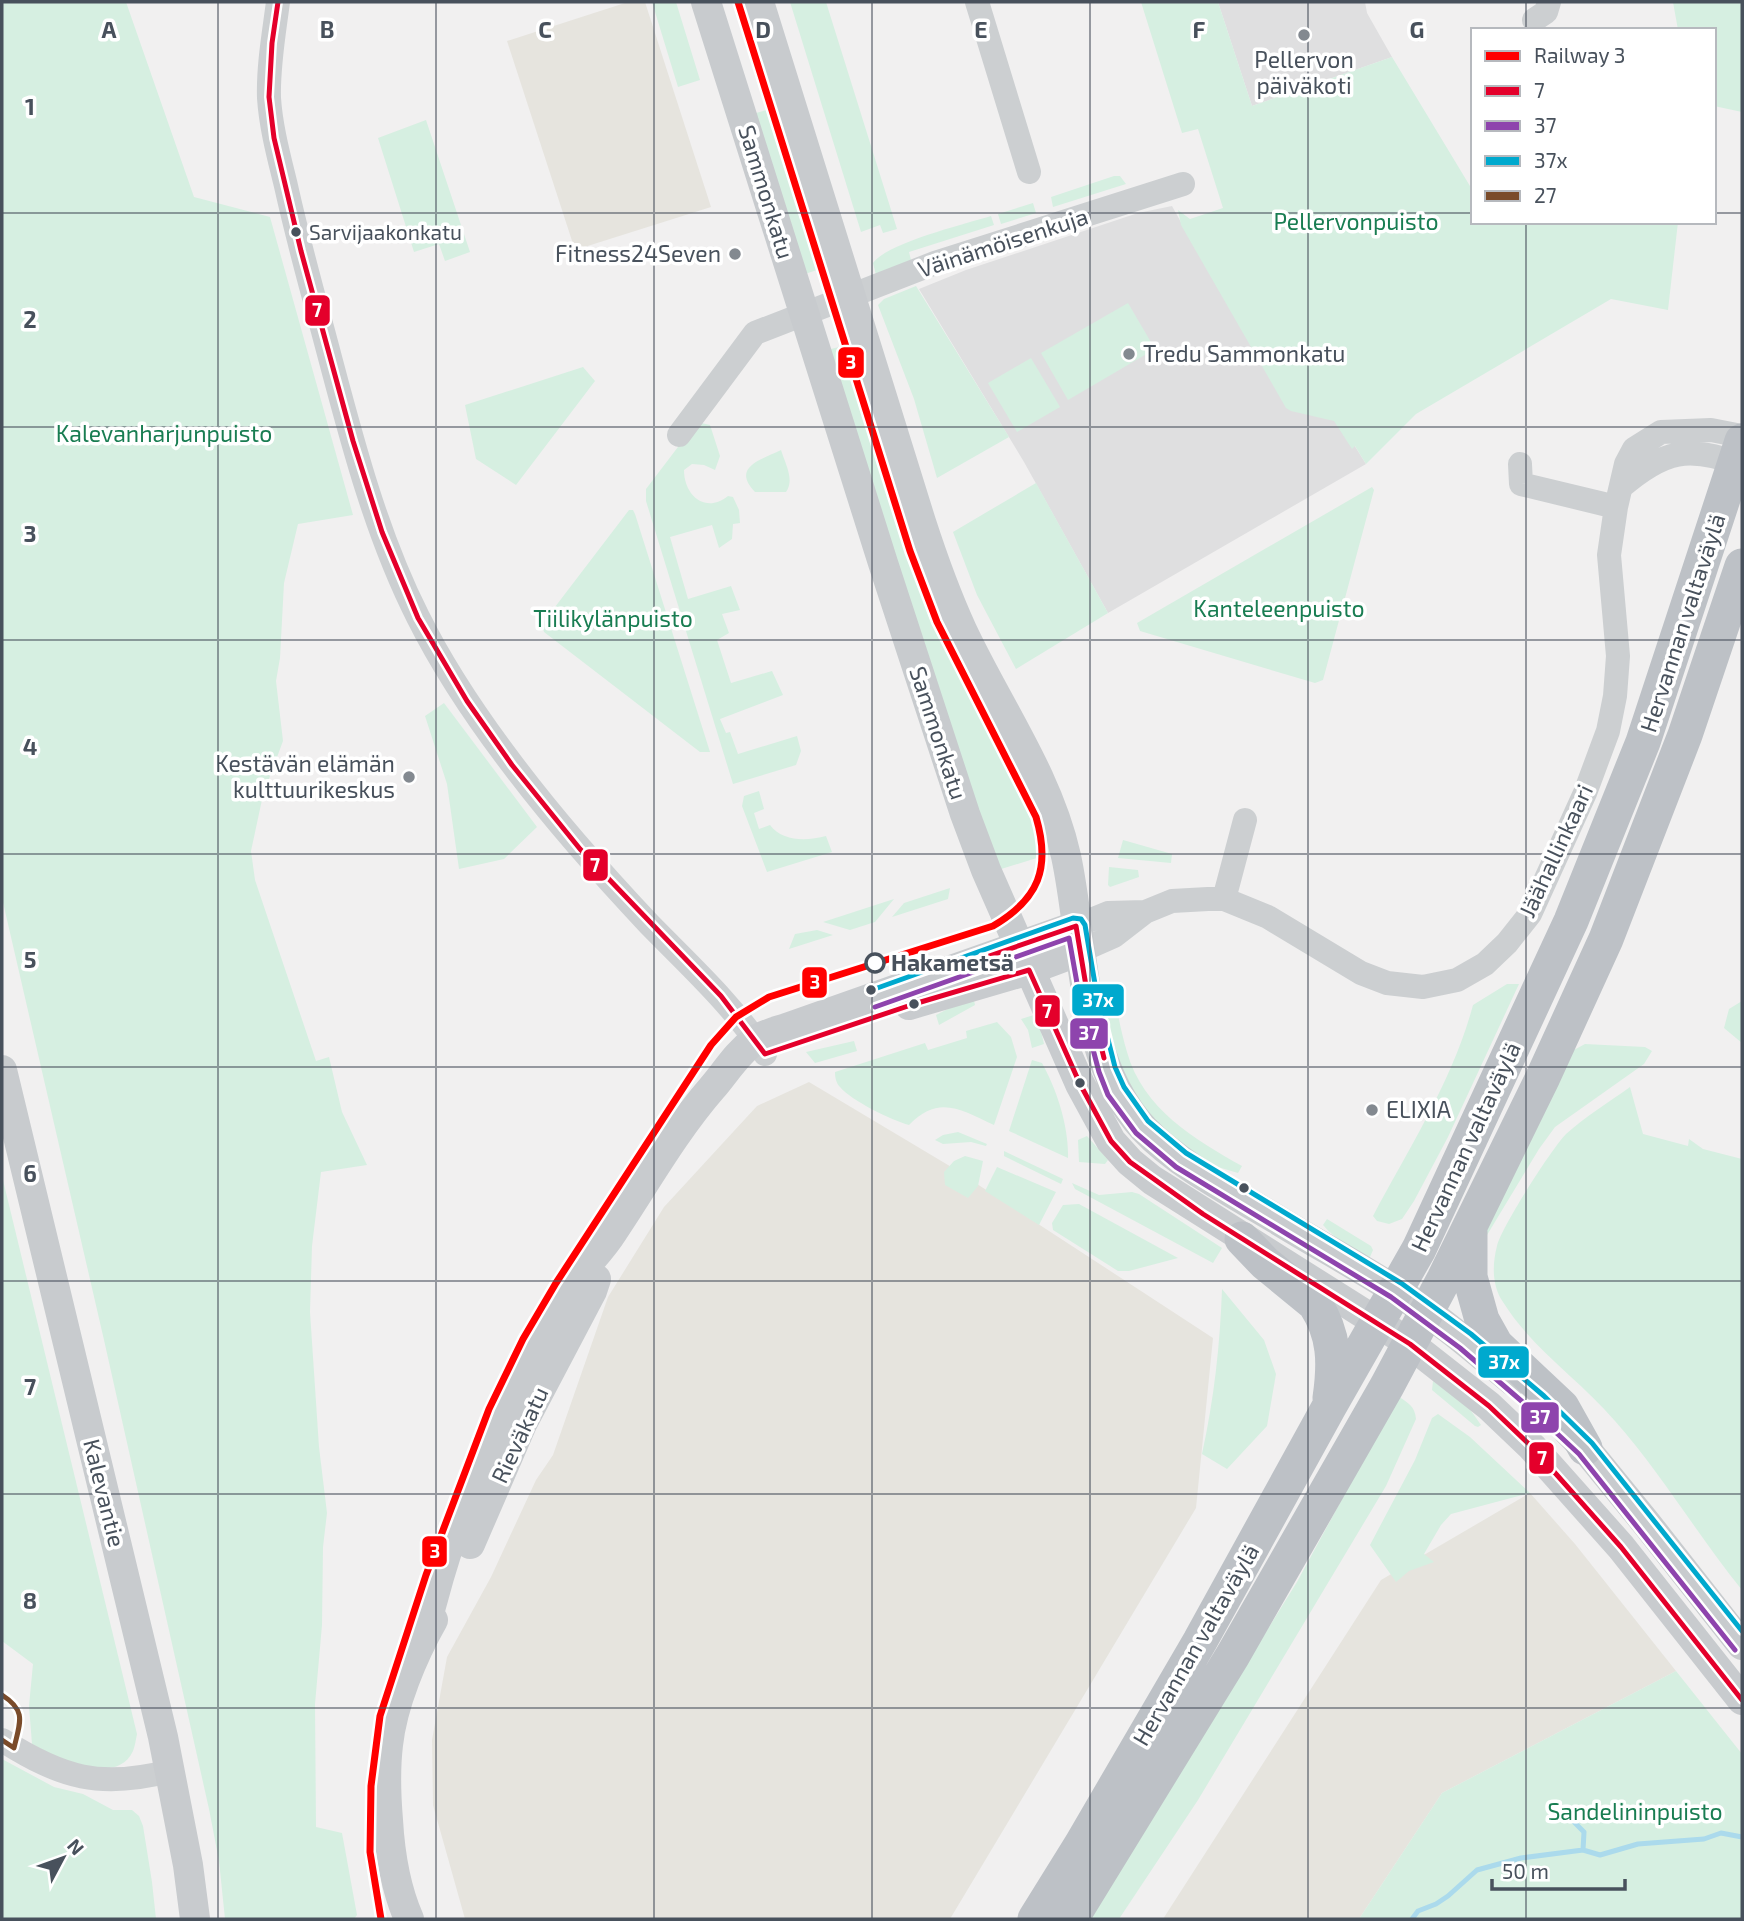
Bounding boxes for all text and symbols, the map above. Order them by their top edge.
text: A [101,15,117,43]
text: B [320,15,334,43]
text: C [538,15,552,43]
text: D [755,15,771,43]
text: E [974,15,988,43]
text: F [1193,15,1206,43]
text: G [1410,15,1424,43]
marker: Pellervon päiväkoti [1296,27,1312,43]
legend [1471,28,1716,224]
text: Railway 3 [1534,42,1625,67]
place label: Pellervon päiväkoti [1254,45,1354,99]
text: 7 [1534,77,1545,102]
text: 1 [25,92,35,120]
text: 37 [1534,112,1557,137]
street label: Sammonkatu [733,121,801,262]
text: 37x [1534,147,1568,172]
text: 27 [1534,182,1557,207]
street label: Väinämöisenkuja [914,201,1091,283]
park label: Pellervonpuisto [1273,207,1439,235]
place label: Sarvijaakonkatu [309,219,462,245]
marker: Sarvijaakonkatu [289,225,303,239]
place label: Fitness24Seven [555,239,721,267]
marker: Fitness24Seven [727,246,743,262]
line badge: 7 [304,294,331,327]
text: 7 [312,298,322,321]
text: 2 [23,305,37,333]
place label: Tredu Sammonkatu [1143,339,1345,367]
line badge: 3 [837,346,865,379]
marker: Tredu Sammonkatu [1121,346,1137,362]
text: 3 [846,350,856,373]
park label: Kalevanharjunpuisto [56,419,272,447]
street label: Hervannan valtaväylä [1633,510,1731,735]
text: 3 [23,519,37,547]
park label: Kanteleenpuisto [1193,594,1365,622]
park label: Tiilikylänpuisto [533,604,693,632]
street label: Sammonkatu [904,663,974,803]
text: 4 [23,732,37,760]
place label: Kestävän elämän kulttuurikeskus [215,749,395,803]
marker: Kestävän elämän kulttuurikeskus [401,769,417,785]
street label: Jäähallinkaari [1512,780,1598,922]
line badge: 7 [582,848,609,882]
text: 7 [590,853,600,876]
text: 5 [24,945,36,973]
place label: Hakametsä [891,948,1014,976]
marker: Hakametsä [865,953,885,973]
line badge: 3 [801,966,828,999]
text: 3 [810,970,820,993]
unlabelled marker [864,983,878,997]
line badge: 37x [1071,983,1125,1017]
text: 37x [1082,988,1114,1011]
line badge: 7 [1034,994,1061,1028]
unlabelled marker [907,997,921,1011]
text: 7 [1042,999,1052,1022]
line badge: 37 [1069,1017,1109,1050]
text: 37 [1079,1021,1099,1044]
street label: Hervannan valtaväylä [1404,1037,1526,1256]
unlabelled marker [1073,1076,1087,1090]
place label: ELIXIA [1386,1095,1452,1123]
marker: ELIXIA [1364,1102,1380,1118]
text: 6 [23,1159,37,1187]
unlabelled marker [1237,1181,1251,1195]
line badge: 37x [1477,1345,1530,1379]
text: 37x [1488,1350,1520,1373]
text: 7 [24,1372,36,1400]
street label: Rieväkatu [485,1382,554,1487]
line badge: 37 [1520,1401,1560,1434]
text: 37 [1530,1405,1550,1428]
street label: Kalevantie [78,1436,132,1550]
line badge: 7 [1528,1441,1555,1475]
text: 7 [1537,1446,1547,1469]
line badge: 3 [421,1535,448,1568]
text: 3 [430,1539,440,1562]
street label: Hervannan valtaväylä [1126,1539,1264,1750]
text: 8 [23,1586,37,1614]
park label: Sandelininpuisto [1547,1797,1723,1825]
north arrow [28,1823,98,1893]
text: N [63,1834,89,1859]
scale bar [1492,1848,1625,1892]
text: 50 m [1502,1858,1549,1883]

